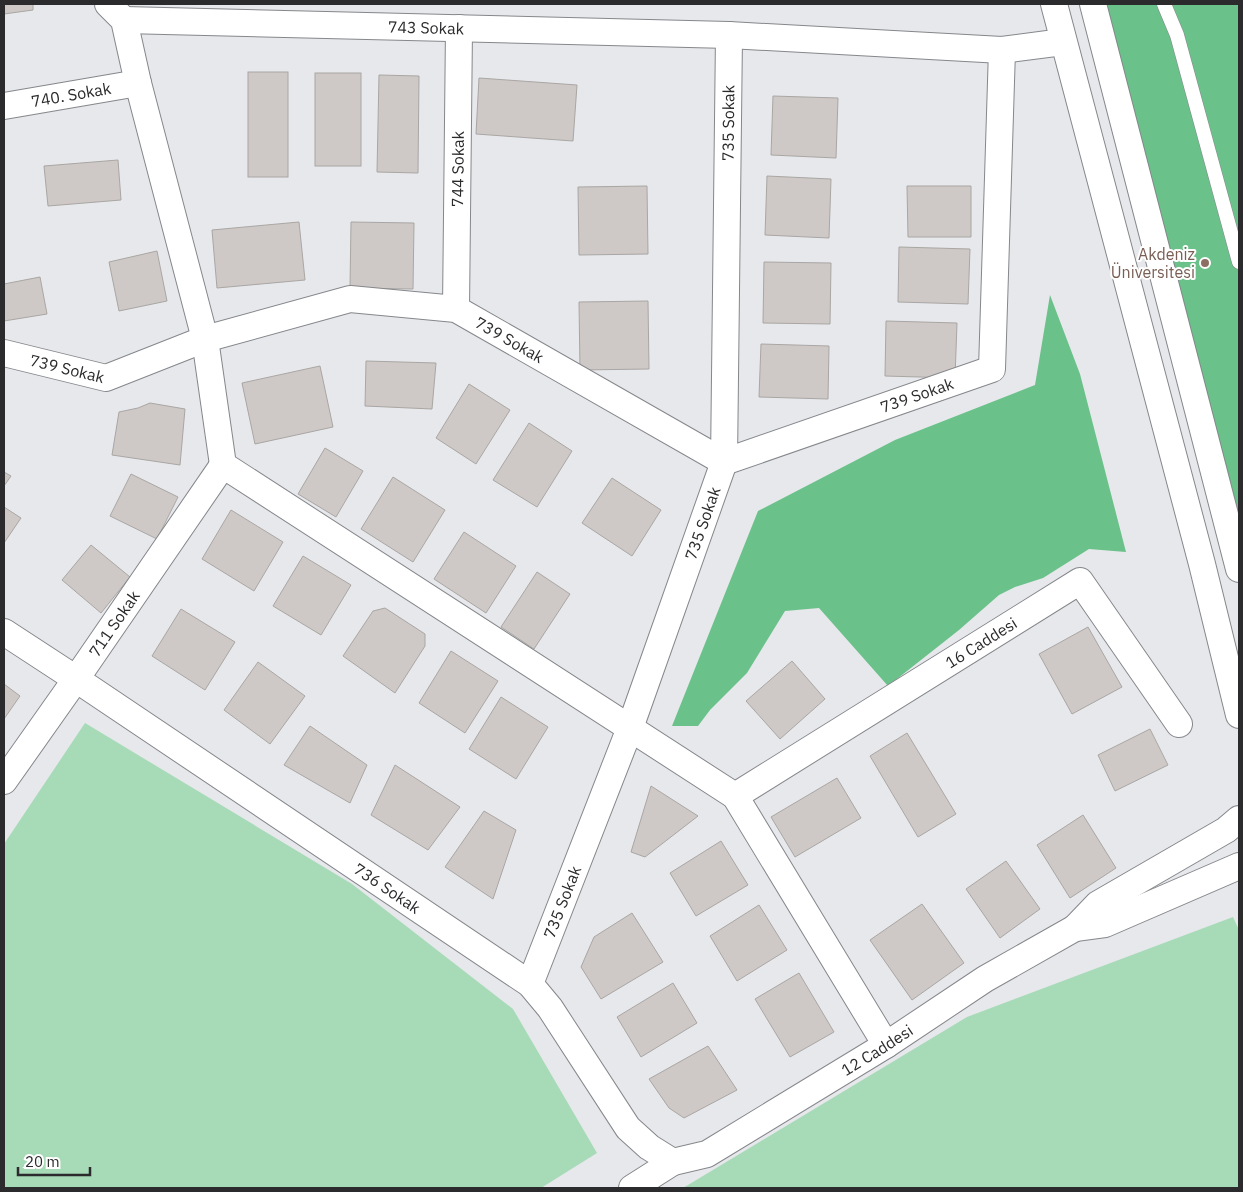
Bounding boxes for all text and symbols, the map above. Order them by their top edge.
street label: 743 Sokak [388,17,465,38]
street label: 740. Sokak [30,78,113,111]
street label: 735 Sokak [718,84,738,161]
street label: 744 Sokak [447,130,468,207]
place label: Akdeniz Üniversitesi [1111,244,1195,282]
marker: Akdeniz Üniversitesi [1199,257,1211,269]
street label: 739 Sokak [472,312,548,367]
street label: 739 Sokak [28,350,107,387]
street label: 739 Sokak [878,373,957,417]
street label: 735 Sokak [680,483,725,563]
street label: 711 Sokak [84,586,144,661]
street label: 16 Caddesi [942,613,1021,672]
street label: 736 Sokak [350,859,425,918]
street label: 735 Sokak [539,862,585,941]
street label: 12 Caddesi [837,1020,916,1080]
scale bar [18,1144,90,1176]
text: 20 m [25,1152,60,1171]

